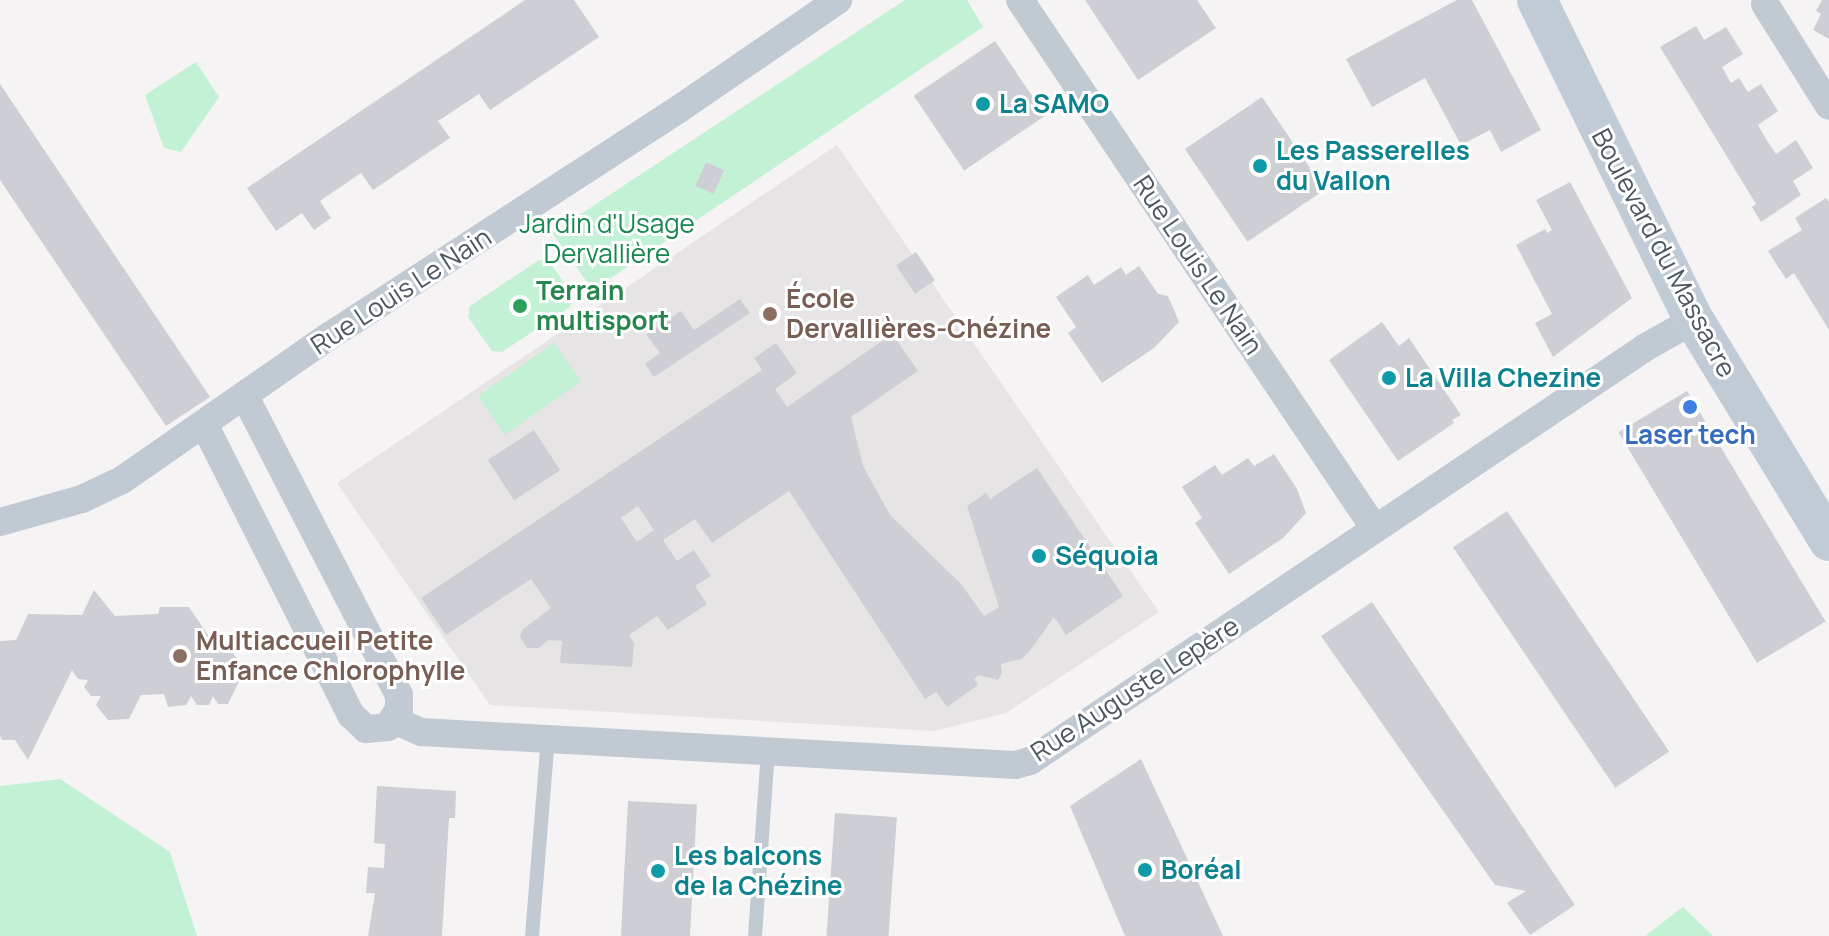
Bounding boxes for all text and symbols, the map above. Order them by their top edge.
place label: La SAMO [999,88,1109,120]
marker: La SAMO [974,95,992,113]
street label: Boulevard du Massacre [1585,123,1743,383]
place label: Les Passerelles du Vallon [1276,135,1470,196]
marker: Les Passerelles du Vallon [1251,157,1269,175]
street label: Rue Louis Le Nain [1127,170,1269,360]
park label: Jardin d'Usage Dervallière [519,208,695,270]
street label: Rue Louis Le Nain [305,221,497,361]
place label: Terrain multisport [536,275,669,336]
place label: École Dervallières-Chézine [786,283,1051,344]
marker: Terrain multisport [511,297,529,315]
marker: École Dervallières-Chézine [761,305,779,323]
place label: La Villa Chezine [1405,362,1601,394]
marker: La Villa Chezine [1380,369,1398,387]
marker: Laser tech [1681,398,1699,416]
place label: Laser tech [1624,419,1756,451]
place label: Séquoia [1055,540,1158,572]
marker: Séquoia [1030,547,1048,565]
street label: Rue Auguste Lepère [1025,610,1245,768]
place label: Multiaccueil Petite Enfance Chlorophylle [196,625,465,686]
marker: Multiaccueil Petite Enfance Chlorophylle [171,647,189,665]
place label: Les balcons de la Chézine [674,840,842,902]
place label: Boréal [1161,854,1242,886]
marker: Boréal [1136,861,1154,879]
marker: Les balcons de la Chézine [649,862,667,880]

